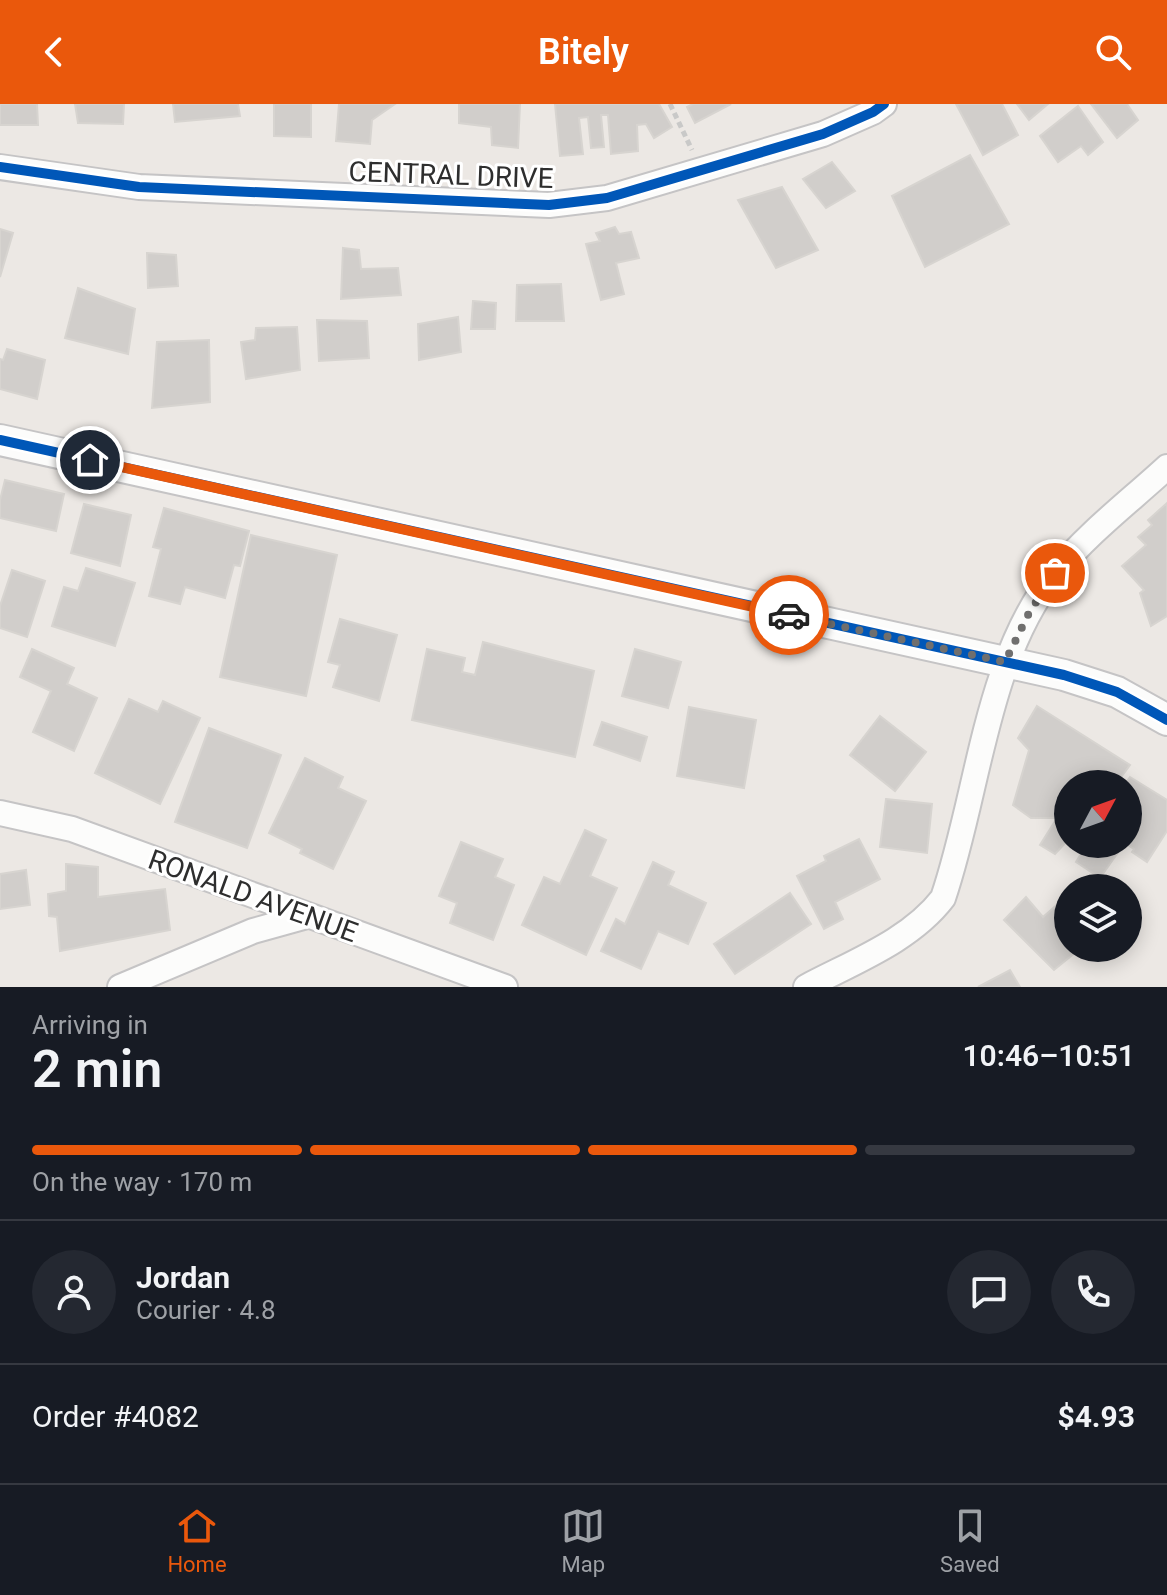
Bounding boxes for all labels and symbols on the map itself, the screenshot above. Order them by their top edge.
street label: CENTRAL DRIVE [348,155,554,195]
pin [56,426,124,494]
pin [1021,539,1089,607]
courier [749,575,829,655]
north arrow [1054,770,1142,858]
street label: RONALD AVENUE [144,843,362,949]

